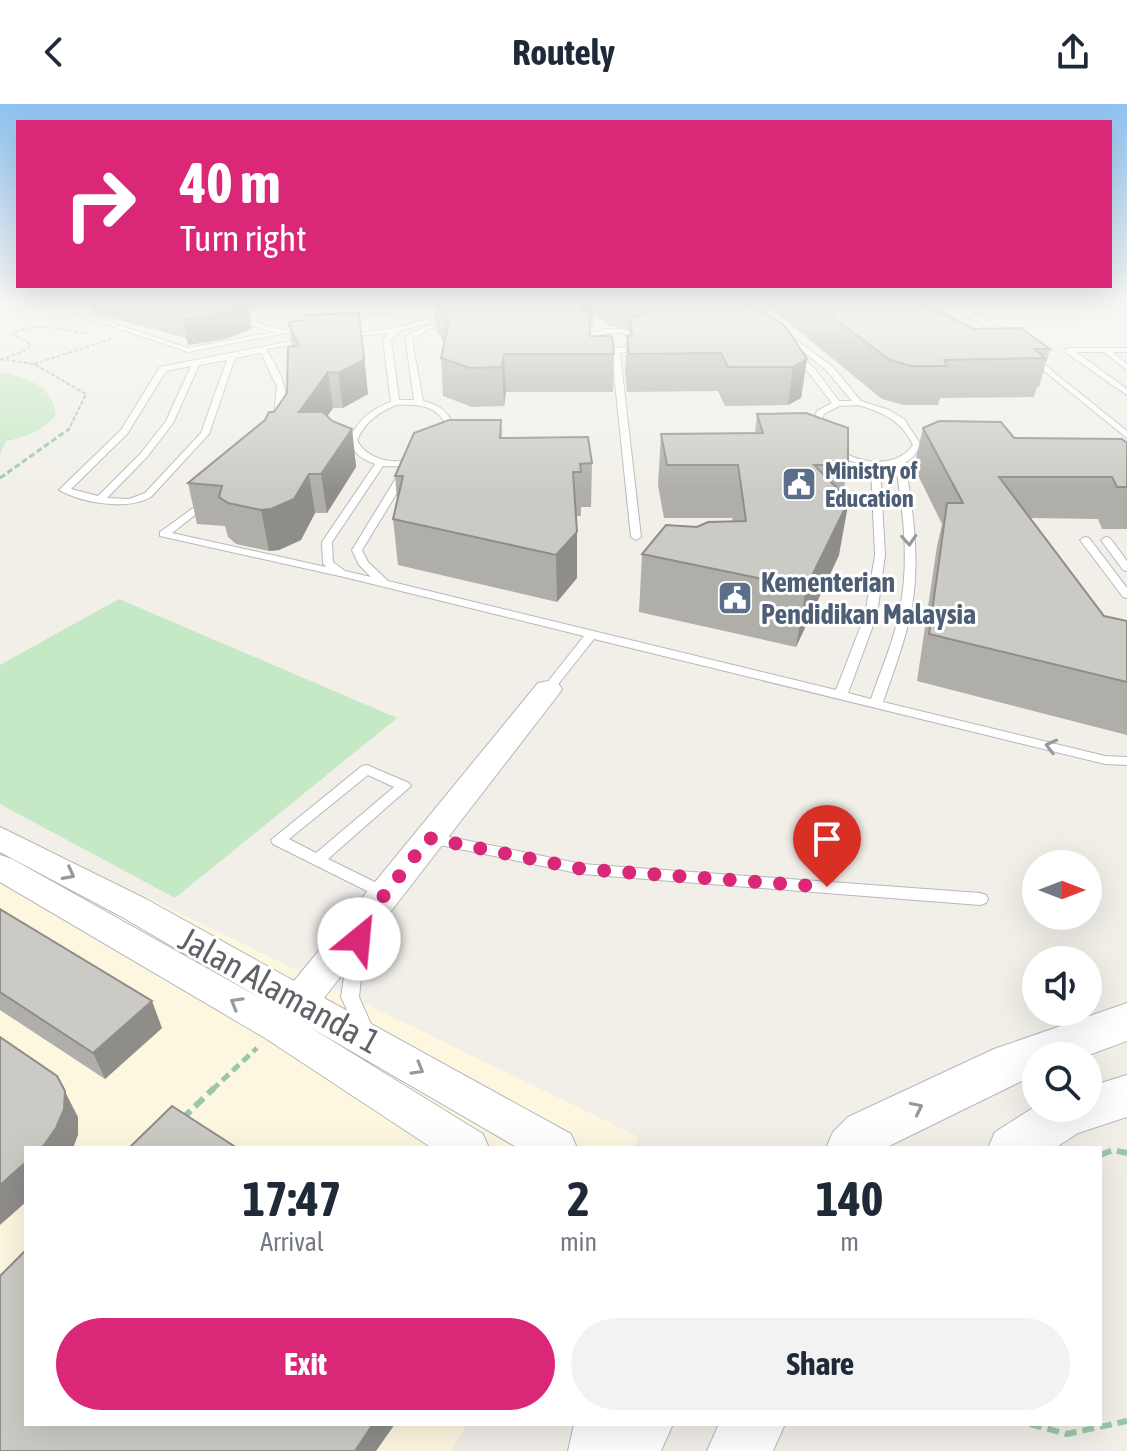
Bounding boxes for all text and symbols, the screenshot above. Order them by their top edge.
icon: back [32,30,76,74]
icon: share [1051,30,1095,74]
text: Routely [512,31,615,73]
text: 40 m [180,151,281,215]
icon: right [48,152,152,256]
text: Turn right [180,217,307,259]
place label: Ministry of Education [825,457,918,512]
public building icon: Ministry of Education [780,465,818,503]
one-way arrow [900,534,917,547]
place label: Kementerian Pendidikan Malaysia [761,566,976,630]
public building icon: Kementerian Pendidikan Malaysia [716,579,754,617]
one-way arrow [1044,739,1058,756]
pin [793,805,861,887]
icon: arrive [805,817,849,861]
north arrow [1022,850,1102,930]
map controls [1022,850,1102,1122]
one-way arrow [61,865,75,880]
position arrow [317,897,401,981]
street label: Jalan Alamanda 1 [173,919,387,1061]
button: sound [1022,946,1102,1026]
one-way arrow [230,997,245,1013]
button: search [1022,1042,1102,1122]
one-way arrow [410,1059,424,1075]
one-way arrow [908,1102,923,1118]
text: 17:47 [243,1171,341,1226]
text: 2 [567,1171,590,1226]
text: 140 [816,1171,883,1226]
text: Arrival [260,1227,324,1257]
text: min [560,1227,597,1257]
text: m [840,1227,859,1257]
button: Exit [56,1318,555,1410]
button: Share [571,1318,1070,1410]

